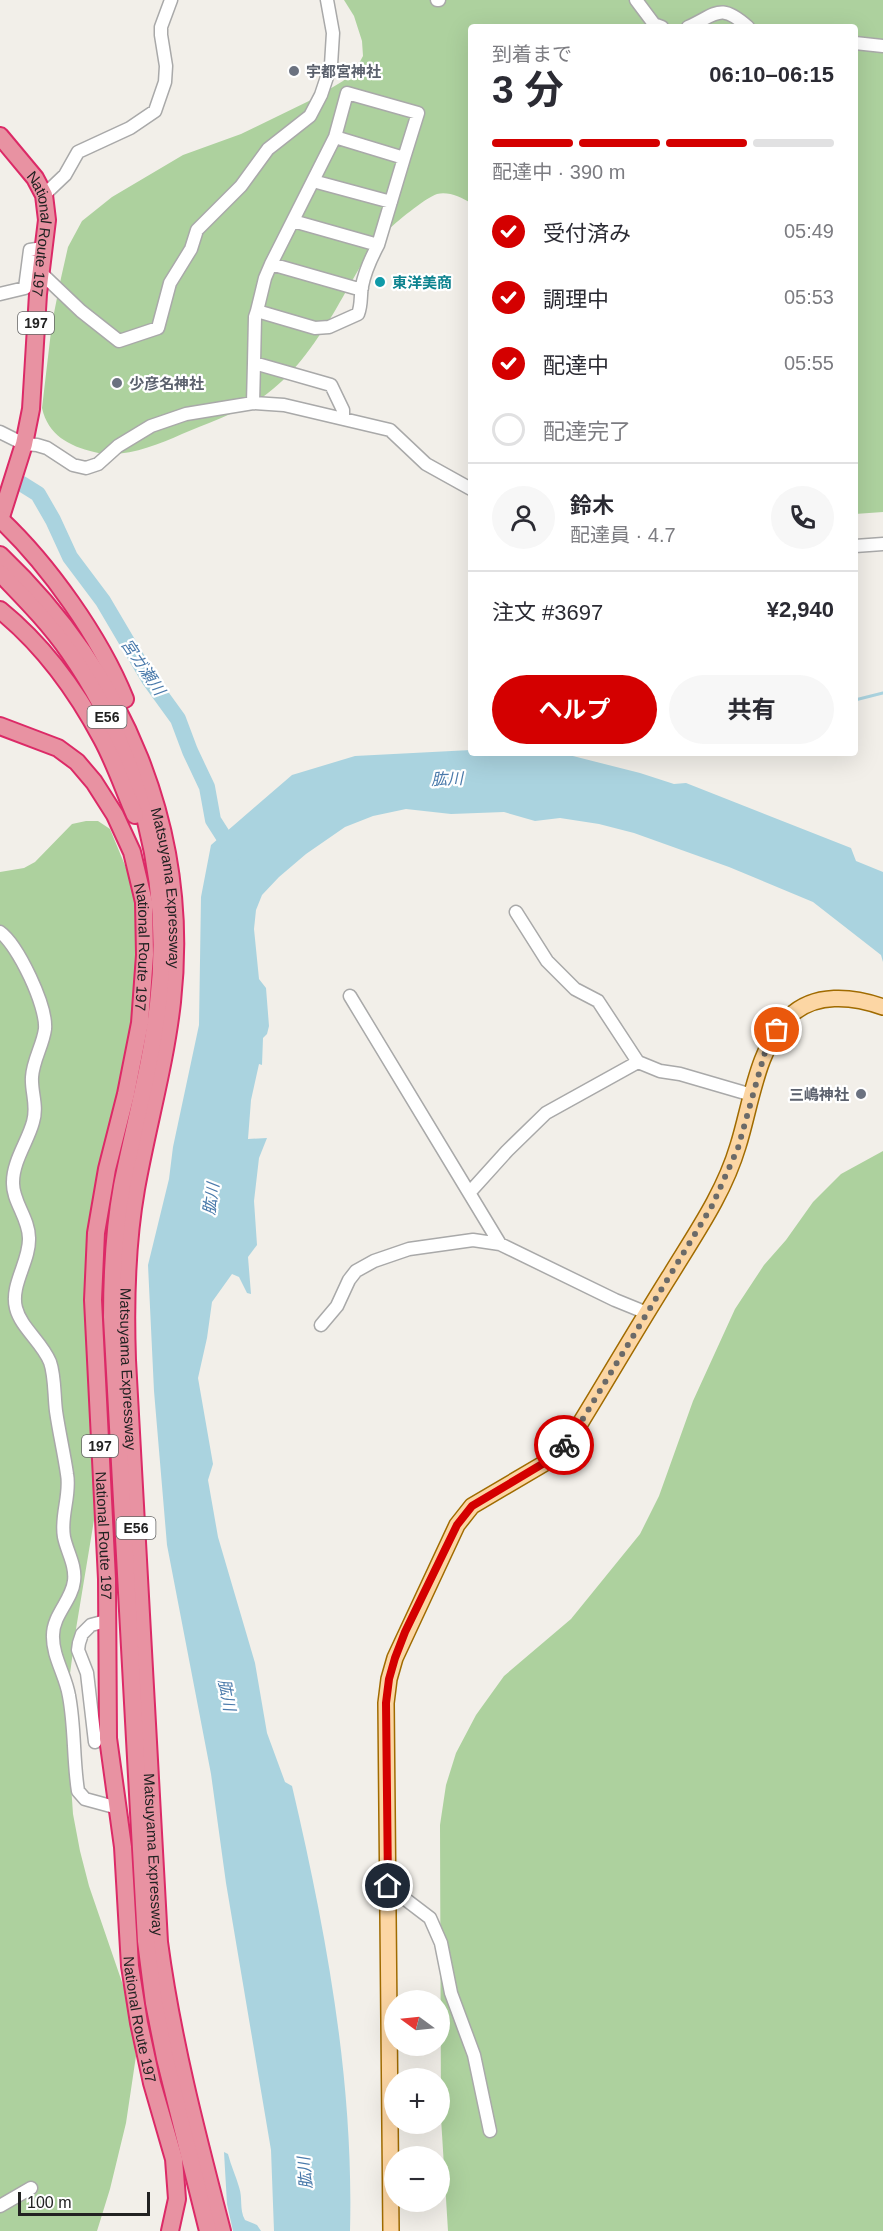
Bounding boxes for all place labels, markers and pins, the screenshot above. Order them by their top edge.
place label: 宇都宮神社 [306,63,381,80]
marker: 宇都宮神社 [287,64,301,78]
place label: 東洋美商 [392,274,452,291]
marker: 東洋美商 [373,275,387,289]
place label: 少彦名神社 [129,375,204,392]
marker: 少彦名神社 [110,376,124,390]
pin [751,1004,802,1055]
place label: 三嶋神社 [789,1086,849,1103]
marker: 三嶋神社 [854,1087,868,1101]
pin [362,1860,413,1911]

